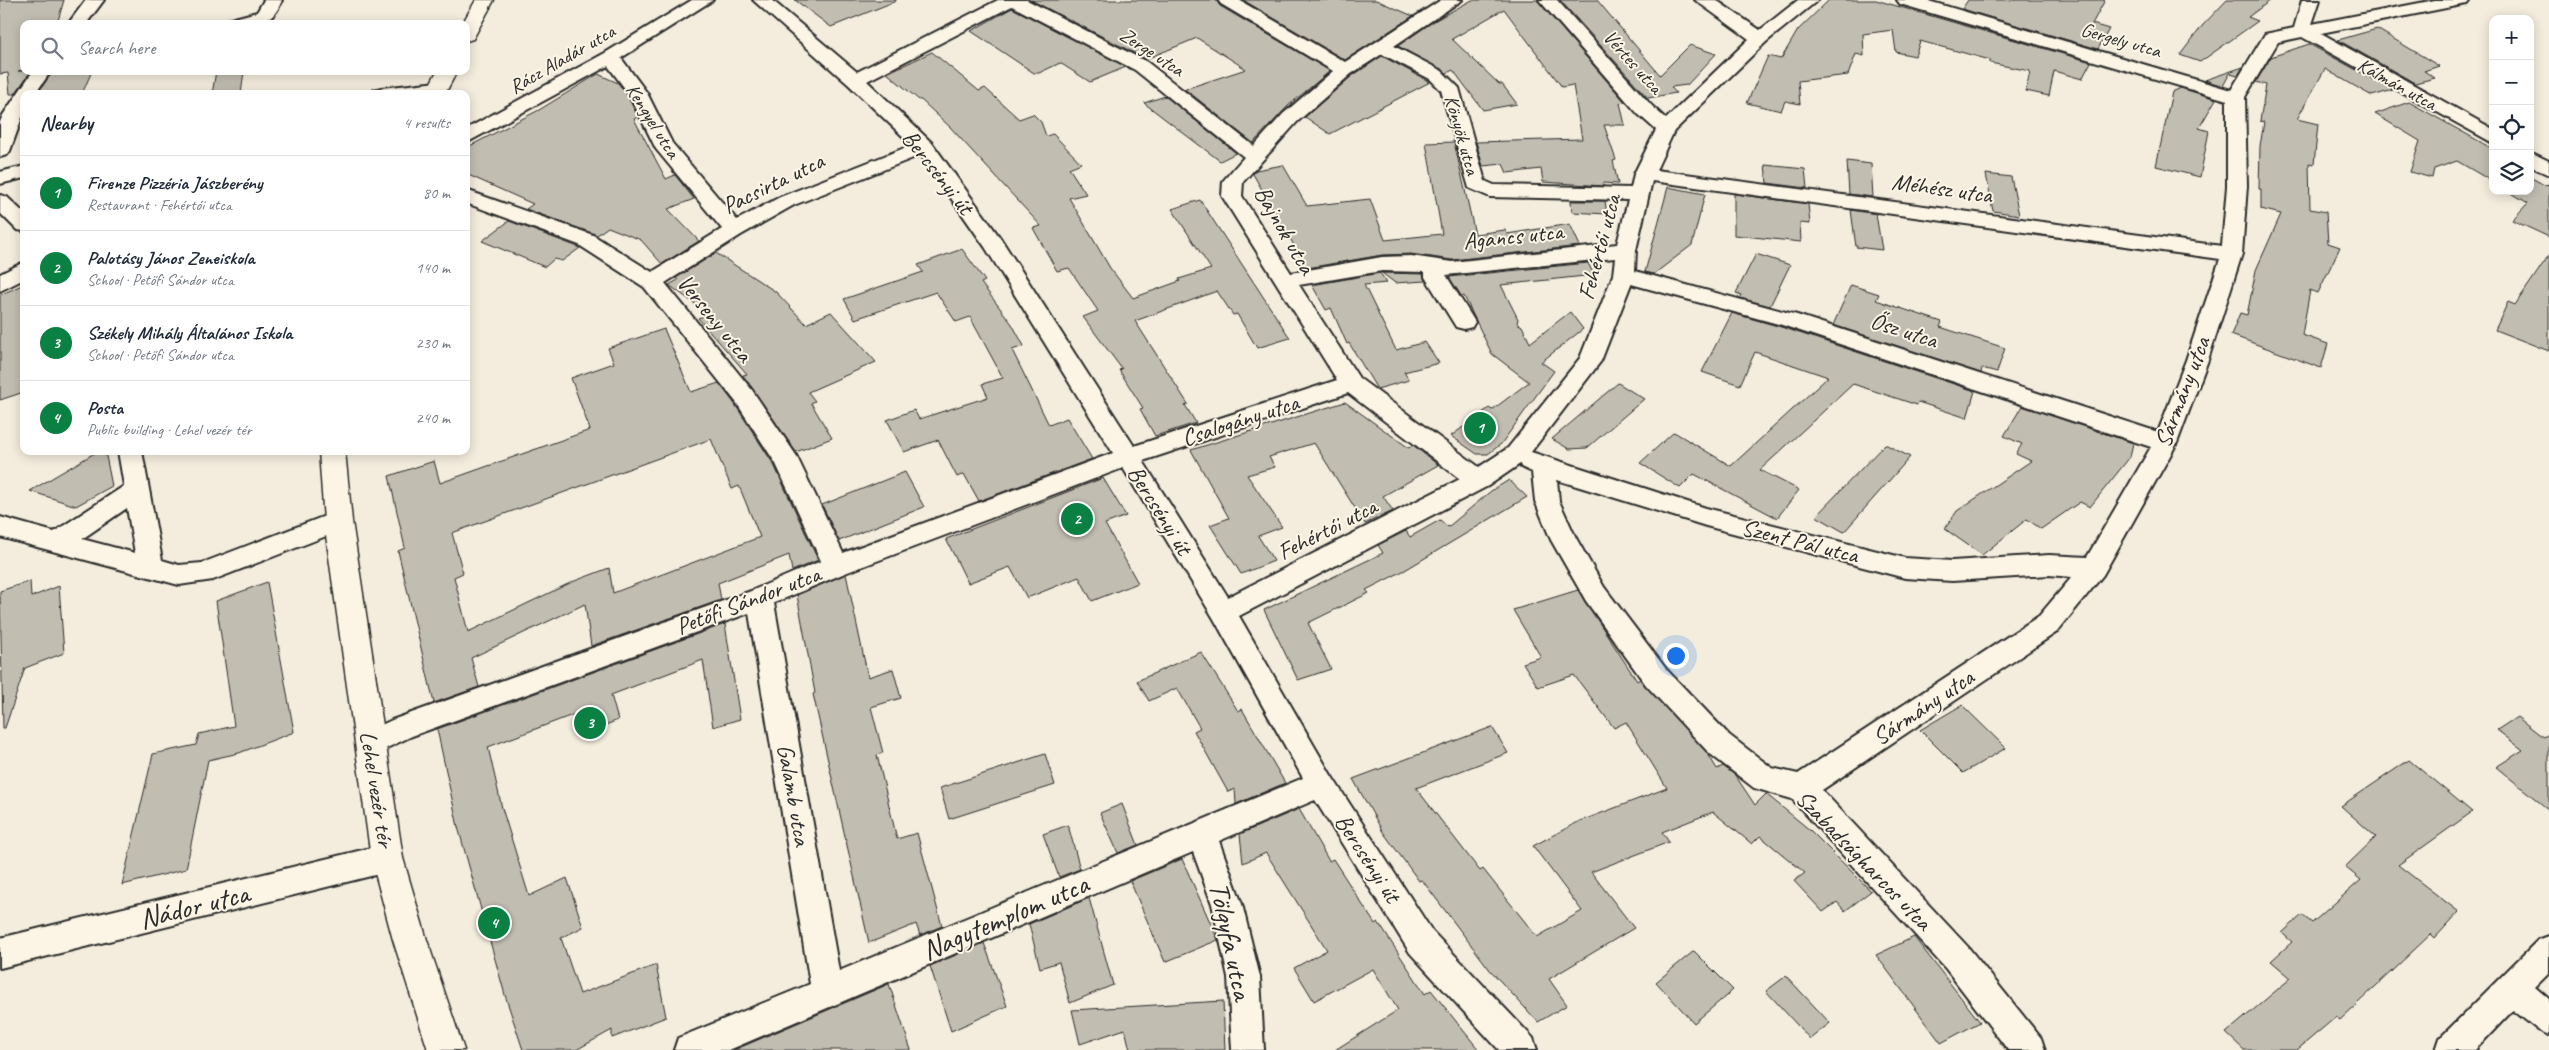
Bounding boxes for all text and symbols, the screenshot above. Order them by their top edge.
map controls [2489,15,2534,195]
button: + [2489,15,2534,60]
street label: Gergely utca [2078,17,2165,64]
street label: Rácz Aladár utca [505,18,621,99]
search box [20,20,470,75]
street label: Zerge utca [1115,22,1190,83]
street label: Vértes utca [1598,25,1669,101]
icon: search [38,34,66,62]
text: Search here [78,36,155,60]
street label: Kálmán utca [2353,52,2443,117]
button: − [2489,60,2534,105]
street label: Kengyel utca [620,79,686,164]
street label: Könyök utca [1439,92,1486,180]
button: locate [2489,105,2534,150]
text: Nearby [40,110,93,136]
text: 4 results [403,113,450,133]
street label: Bercsényi út [896,124,982,222]
street label: Pacsirta utca [717,145,830,220]
button: layers [2489,150,2534,195]
street label: Méhész utca [1890,166,1995,210]
text: Firenze Pizzéria Jászberény [87,171,263,195]
street label: Bajnok utca [1248,180,1323,281]
text: 1 [52,183,60,203]
text: 80 m [423,183,450,203]
street label: Fehértói utca [1571,189,1628,303]
text: Restaurant · Fehértói utca [87,195,232,215]
street label: Agancs utca [1461,216,1567,256]
text: Palotásy János Zeneiskola [87,246,254,270]
text: 2 [52,258,60,278]
text: 140 m [416,258,450,278]
street label: Verseny utca [670,268,760,369]
text: School · Petőfi Sándor utca [87,270,234,290]
street label: Ősz utca [1867,305,1942,355]
text: Székely Mihály Általános Iskola [87,321,292,345]
street label: Sármány utca [2147,331,2217,451]
text: 3 [52,333,60,353]
text: 230 m [416,333,450,353]
text: School · Petőfi Sándor utca [87,345,234,365]
street label: Csalogány utca [1178,387,1304,453]
text: Posta [87,396,123,420]
text: 4 [52,408,60,428]
text: 240 m [416,408,450,428]
pin: 1 [1464,409,1496,447]
text: Public building · Lehel vezér tér [87,420,252,440]
street label: Bercsényi út [1121,460,1200,562]
street label: Fehértói utca [1272,490,1384,567]
pin: 2 [1061,500,1093,538]
street label: Szent Pál utca [1739,512,1863,570]
street label: Petőfi Sándor utca [672,558,826,641]
your location [1663,643,1689,669]
street label: Sármány utca [1867,661,1980,752]
pin: 3 [574,704,606,742]
street label: Lehel vezér tér [353,729,401,851]
street label: Galamb utca [770,742,818,850]
street label: Szabadságharcos utca [1789,783,1940,938]
street label: Bercsényi út [1328,808,1409,910]
street label: Nagytemplom utca [916,864,1096,969]
street label: Nádor utca [135,874,256,937]
street label: Tölgyfa utca [1200,879,1262,1006]
pin: 4 [478,904,510,942]

